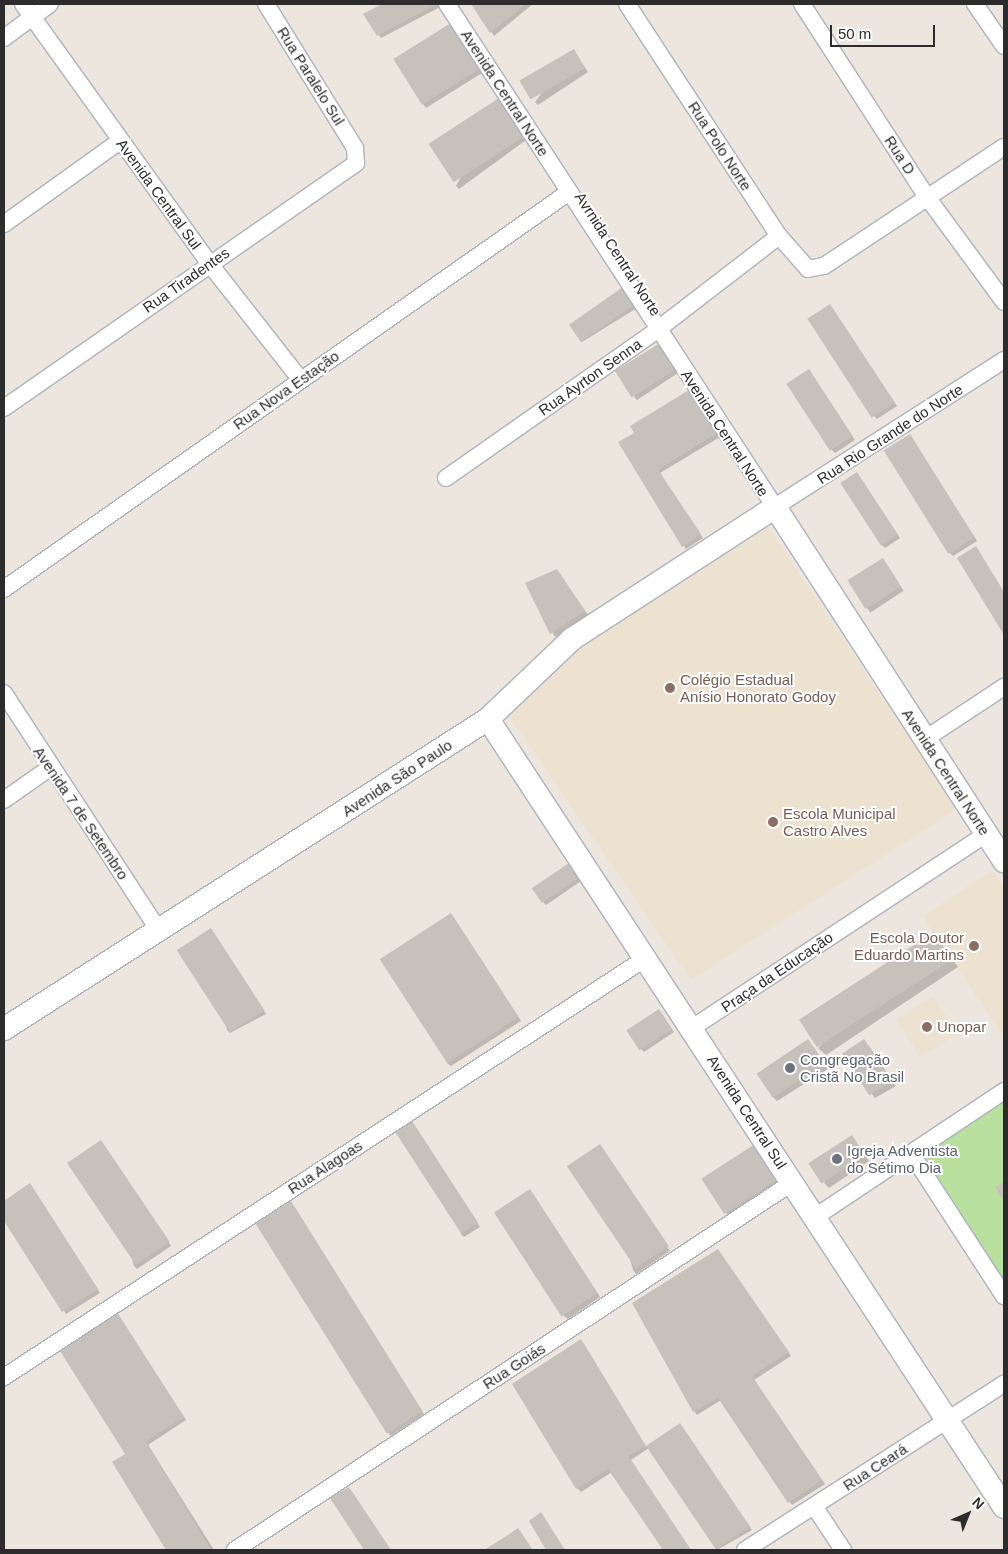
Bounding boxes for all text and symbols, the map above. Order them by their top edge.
scale bar [833,15,938,47]
street label: Rua Paralelo Sul [274,24,348,128]
text: 50 m [838,25,871,42]
street label: Avenida Central Norte [457,26,553,160]
street label: Rua Polo Norte [685,98,755,194]
street label: Rua D [881,132,919,178]
street label: Avenida Central Sul [113,135,205,253]
street label: Avrnida Central Norte [571,189,665,319]
street label: Rua Tiradentes [139,243,233,317]
street label: Rua Ayrton Senna [535,335,645,419]
street label: Rua Nova Estação [230,347,342,433]
street label: Avenida Central Norte [677,366,773,500]
street label: Rua Rio Grande do Norte [814,380,966,488]
place label: Colégio Estadual Anísio Honorato Godoy [680,670,836,705]
marker: Colégio Estadual Anísio Honorato Godoy [664,682,676,694]
street label: Avenida Central Norte [898,705,994,839]
street label: Avenida São Paulo [339,736,455,820]
street label: Avenida 7 de Setembro [30,743,132,883]
place label: Escola Municipal Castro Alves [783,804,896,839]
marker: Escola Municipal Castro Alves [767,816,779,828]
street label: Praça da Educação [718,928,836,1016]
place label: Escola Doutor Eduardo Martins [854,928,964,963]
marker: Escola Doutor Eduardo Martins [968,940,980,952]
place label: Unopar [937,1018,986,1036]
marker: Unopar [921,1021,933,1033]
place label: Congregação Cristã No Brasil [800,1050,904,1085]
street label: Avenida Central Sul [703,1052,791,1172]
marker: Congregação Cristã No Brasil [784,1062,796,1074]
street label: Rua Alagoas [284,1136,366,1198]
place label: Igreja Adventista do Sétimo Dia [847,1141,959,1176]
marker: Igreja Adventista do Sétimo Dia [831,1153,843,1165]
street label: Rua Goiás [479,1339,549,1393]
street label: Rua Ceará [840,1440,910,1494]
north arrow [943,1489,993,1539]
text: N [969,1494,988,1512]

